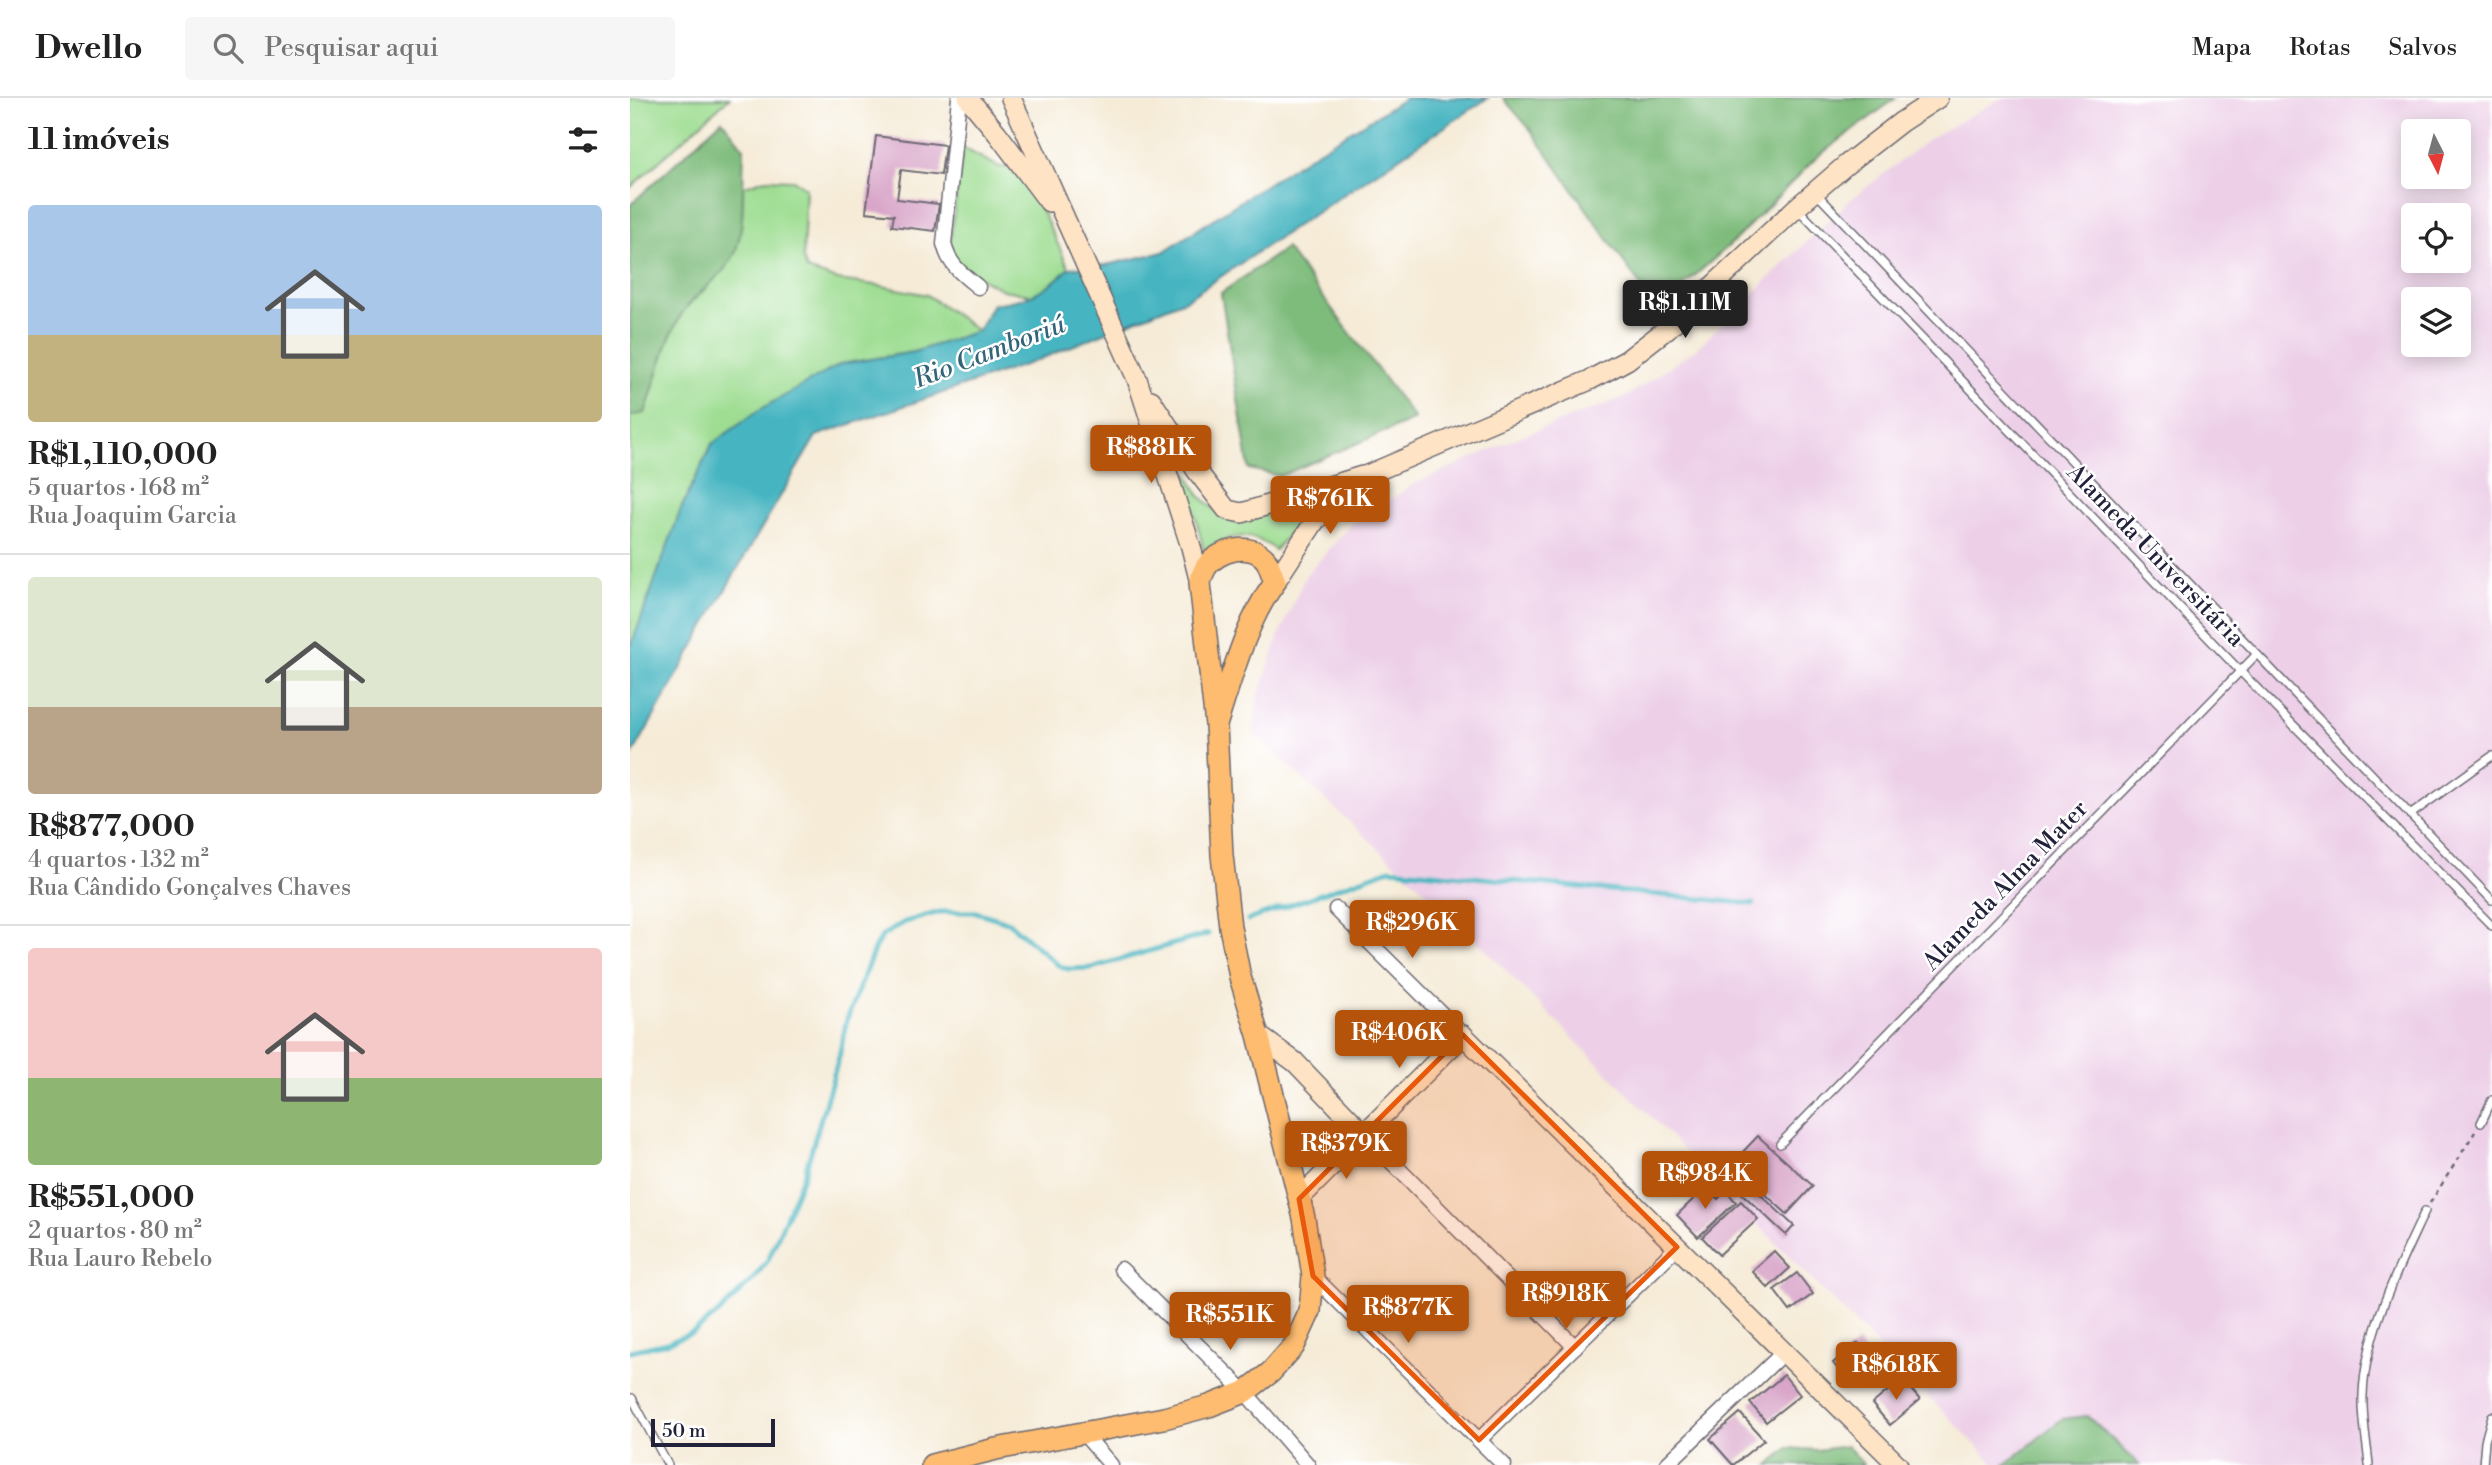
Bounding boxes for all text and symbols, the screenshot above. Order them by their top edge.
search box [185,17,675,80]
text: Dwello [35,28,143,69]
icon: search [209,29,247,67]
text: Pesquisar aqui [265,32,438,64]
text: Mapa [2192,33,2251,63]
text: Rotas [2289,33,2350,63]
text: Salvos [2388,33,2457,63]
north arrow [2401,119,2471,189]
map controls [2401,119,2471,357]
text: 11 imóveis [28,121,170,159]
icon: filters [564,121,602,159]
button: locate [2401,203,2471,273]
icon: home [252,251,378,377]
pin: R$1.11M [1620,280,1750,340]
button: layers [2401,287,2471,357]
text: R$1.11M [1639,289,1731,317]
water label: Rio Camboriú [908,308,1070,396]
pin: R$881K [1094,426,1208,485]
text: R$881K [1106,434,1196,462]
text: R$1,110,000 [28,436,218,474]
street label: Alameda Universitária [2059,457,2251,654]
text: 5 quartos · 168 m² [28,474,209,502]
pin: R$761K [1273,476,1387,536]
text: R$761K [1287,485,1373,513]
text: Rua Joaquim Garcia [28,502,237,530]
icon: home [252,623,378,749]
street label: Alameda Alma Mater [1916,794,2095,978]
text: R$877,000 [28,808,195,846]
text: 4 quartos · 132 m² [28,846,209,874]
text: Rua Cândido Gonçalves Chaves [28,874,351,902]
pin: R$296K [1355,900,1469,960]
text: R$296K [1366,909,1458,937]
icon: home [252,994,378,1120]
pin: R$406K [1342,1010,1456,1070]
text: R$406K [1351,1019,1447,1047]
pin: R$379K [1289,1122,1403,1181]
text: R$379K [1301,1130,1391,1158]
pin: R$984K [1648,1152,1762,1211]
text: R$984K [1658,1160,1752,1188]
text: R$551,000 [28,1179,195,1217]
text: 2 quartos · 80 m² [28,1217,202,1245]
text: Rua Lauro Rebelo [28,1245,212,1273]
pin: R$918K [1509,1272,1623,1331]
text: R$918K [1522,1280,1610,1308]
pin: R$877K [1351,1286,1465,1345]
pin: R$551K [1173,1292,1287,1352]
text: R$877K [1363,1294,1453,1322]
text: R$551K [1186,1301,1274,1329]
pin: R$618K [1839,1342,1953,1402]
text: R$618K [1852,1351,1940,1379]
scale bar [651,1416,775,1448]
text: 50 m [662,1419,706,1443]

